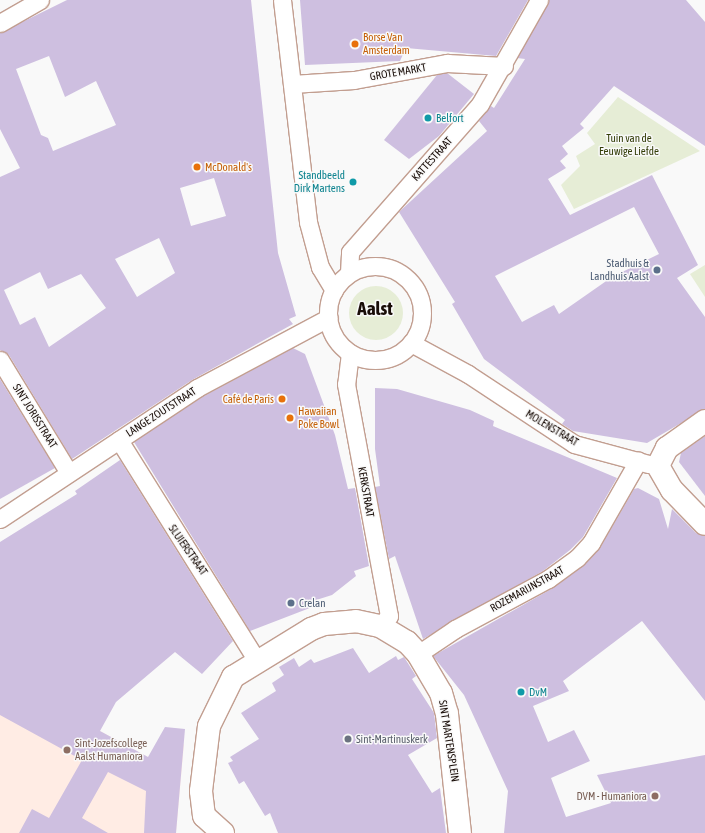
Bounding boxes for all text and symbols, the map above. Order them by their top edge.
place label: Borse Van Amsterdam [363,31,410,57]
marker: Borse Van Amsterdam [350,39,360,49]
street label: GROTE MARKT [369,61,427,83]
place label: Belfort [436,111,464,125]
marker: Belfort [423,113,433,123]
park label: Tuin van de Eeuwige Liefde [599,132,659,158]
street label: KATTESTRAAT [409,134,455,184]
place label: McDonald's [205,160,252,174]
marker: McDonald's [192,162,202,172]
place label: Standbeeld Dirk Martens [294,169,345,195]
marker: Standbeeld Dirk Martens [348,177,358,187]
place label: Stadhuis & Landhuis Aalst [590,257,649,283]
marker: Stadhuis & Landhuis Aalst [652,265,662,275]
district label: Aalst [357,298,393,320]
street label: SINT JORISSTRAAT [10,381,60,451]
street label: LANGE ZOUTSTRAAT [123,384,199,440]
place label: Café de Paris [223,392,274,406]
marker: Café de Paris [277,394,287,404]
place label: Hawaiian Poke Bowl [298,405,339,431]
street label: MOLENSTRAAT [523,407,581,449]
marker: Hawaiian Poke Bowl [285,413,295,423]
street label: KERKSTRAAT [355,466,377,518]
street label: SLUIERSTRAAT [166,522,210,578]
street label: ROZEMARIJNSTRAAT [488,563,566,615]
place label: Crelan [299,596,326,610]
marker: Crelan [286,598,296,608]
place label: DvM [529,685,547,699]
marker: DvM [516,687,526,697]
street label: SINT MARTENSPLEIN [436,699,462,783]
place label: Sint-Martinuskerk [356,732,428,746]
marker: Sint-Martinuskerk [343,734,353,744]
place label: Sint-Jozefscollege Aalst Humaniora [75,737,147,763]
marker: Sint-Jozefscollege Aalst Humaniora [62,745,72,755]
place label: DVM - Humaniora [577,789,647,803]
marker: DVM - Humaniora [650,791,660,801]

